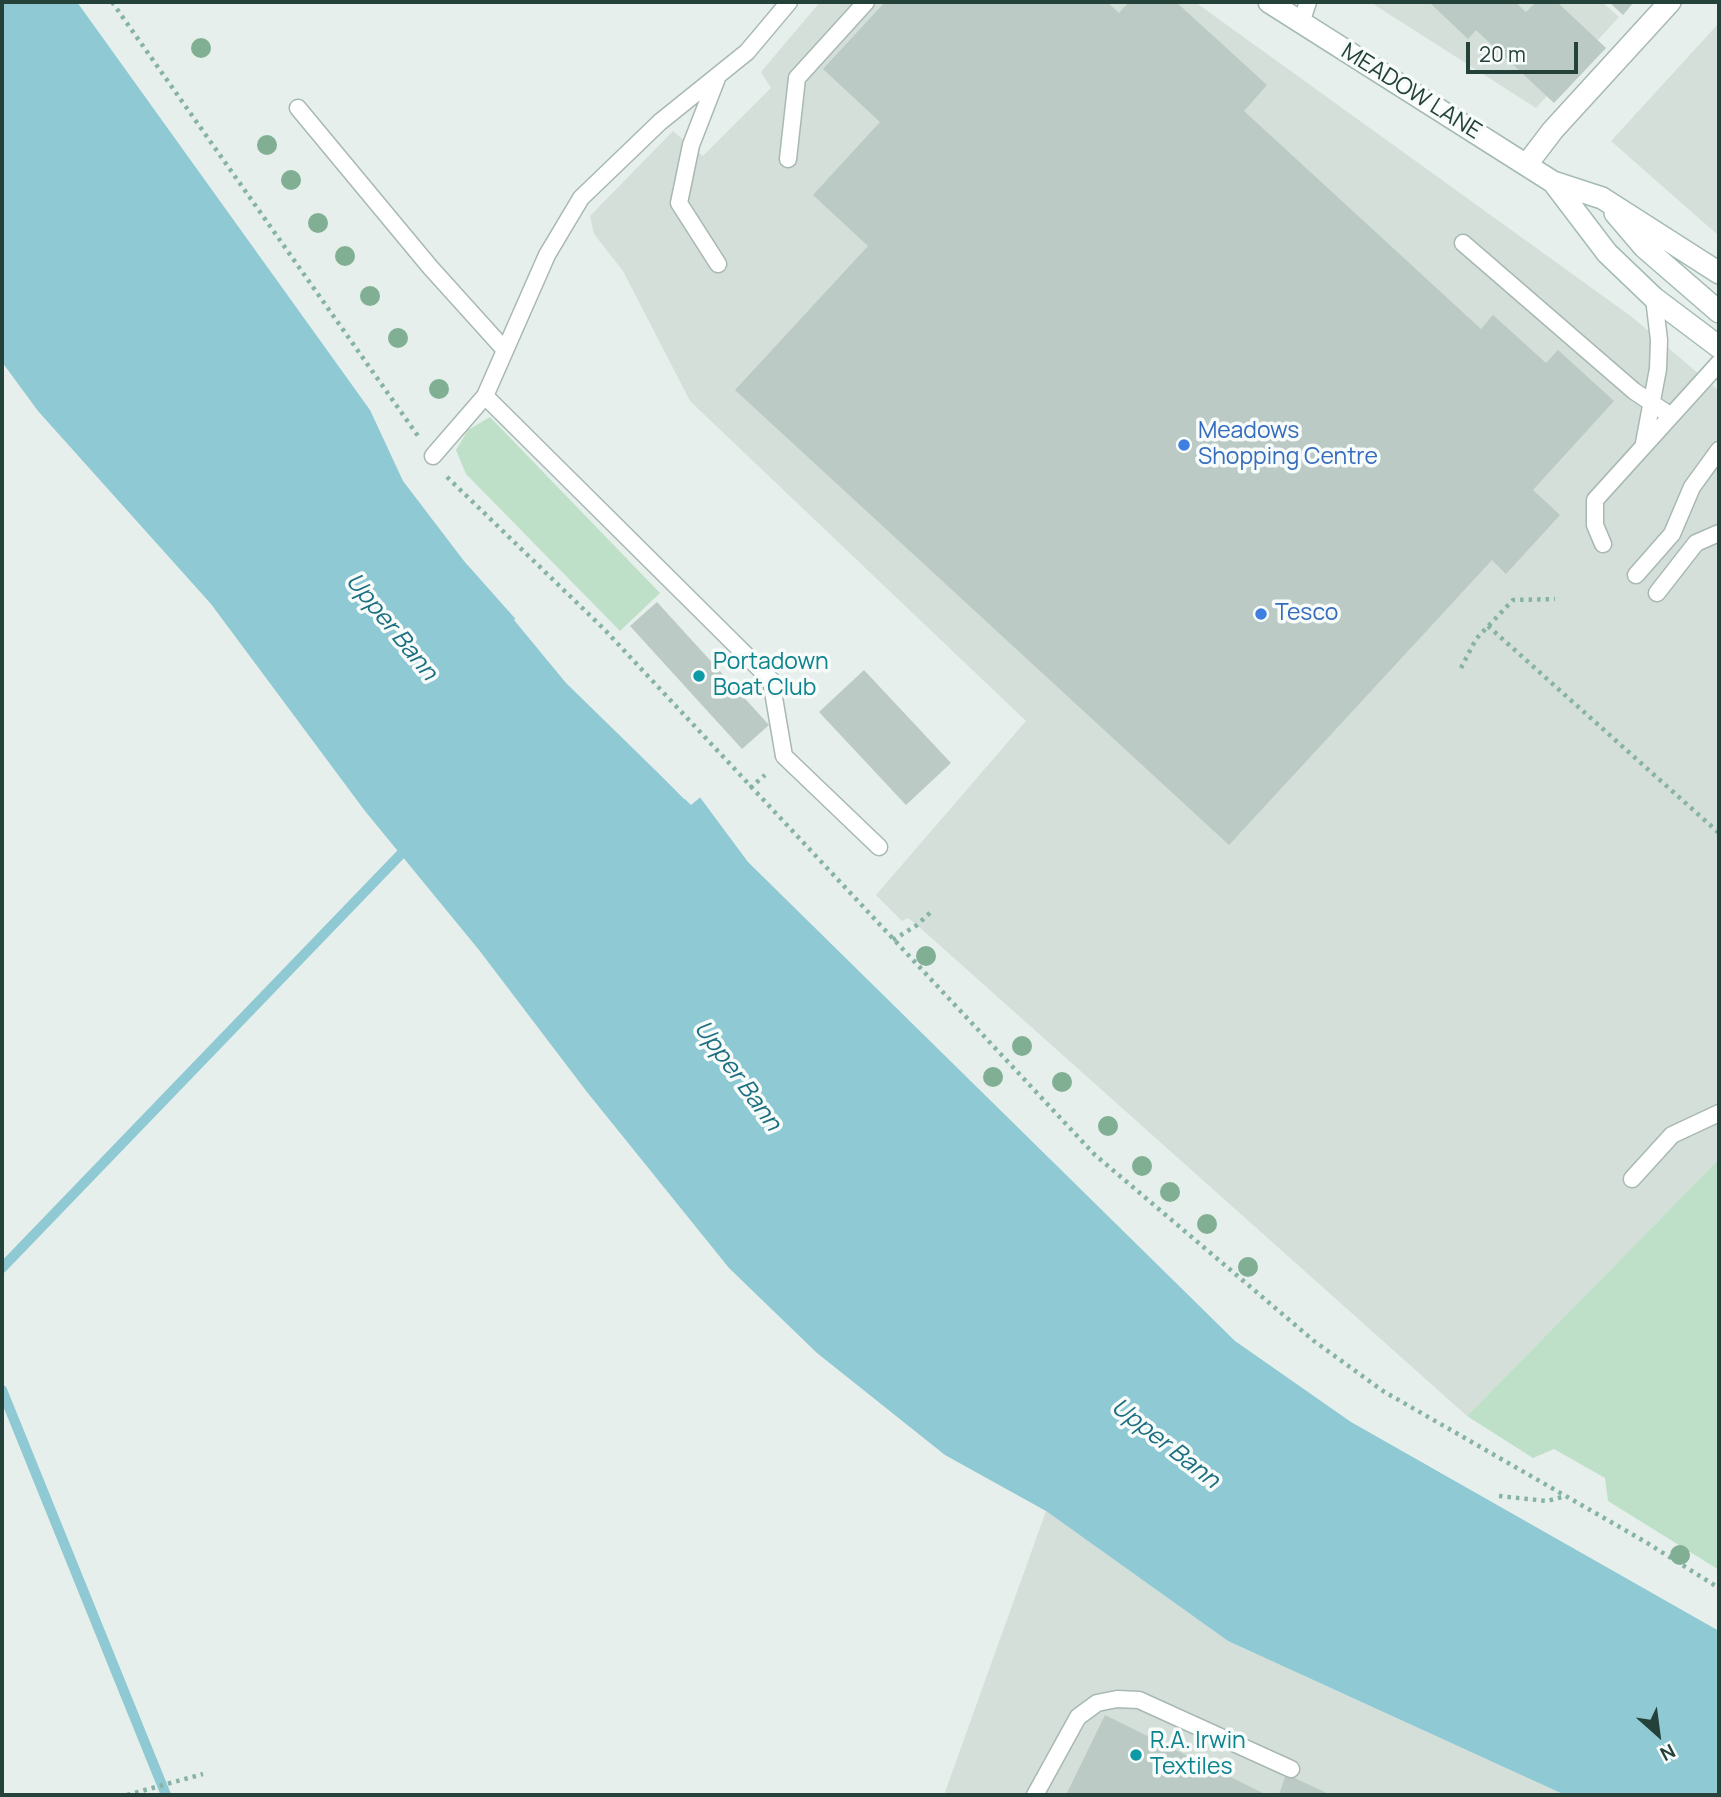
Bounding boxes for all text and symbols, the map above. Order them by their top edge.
scale bar [1469,28,1581,72]
street label: MEADOW LANE [1336,38,1486,146]
text: 20 m [1479,40,1526,68]
place label: Meadows Shopping Centre [1198,418,1378,472]
marker: Meadows Shopping Centre [1176,437,1192,453]
water label: Upper Bann [339,568,443,686]
place label: Tesco [1275,600,1338,628]
marker: Tesco [1253,606,1269,622]
place label: Portadown Boat Club [713,649,829,703]
marker: Portadown Boat Club [691,668,707,684]
water label: Upper Bann [687,1015,787,1137]
water label: Upper Bann [1105,1393,1225,1495]
north arrow [1623,1699,1693,1769]
place label: R.A. Irwin Textiles [1150,1728,1246,1782]
text: N [1656,1738,1680,1767]
marker: R.A. Irwin Textiles [1128,1747,1144,1763]

